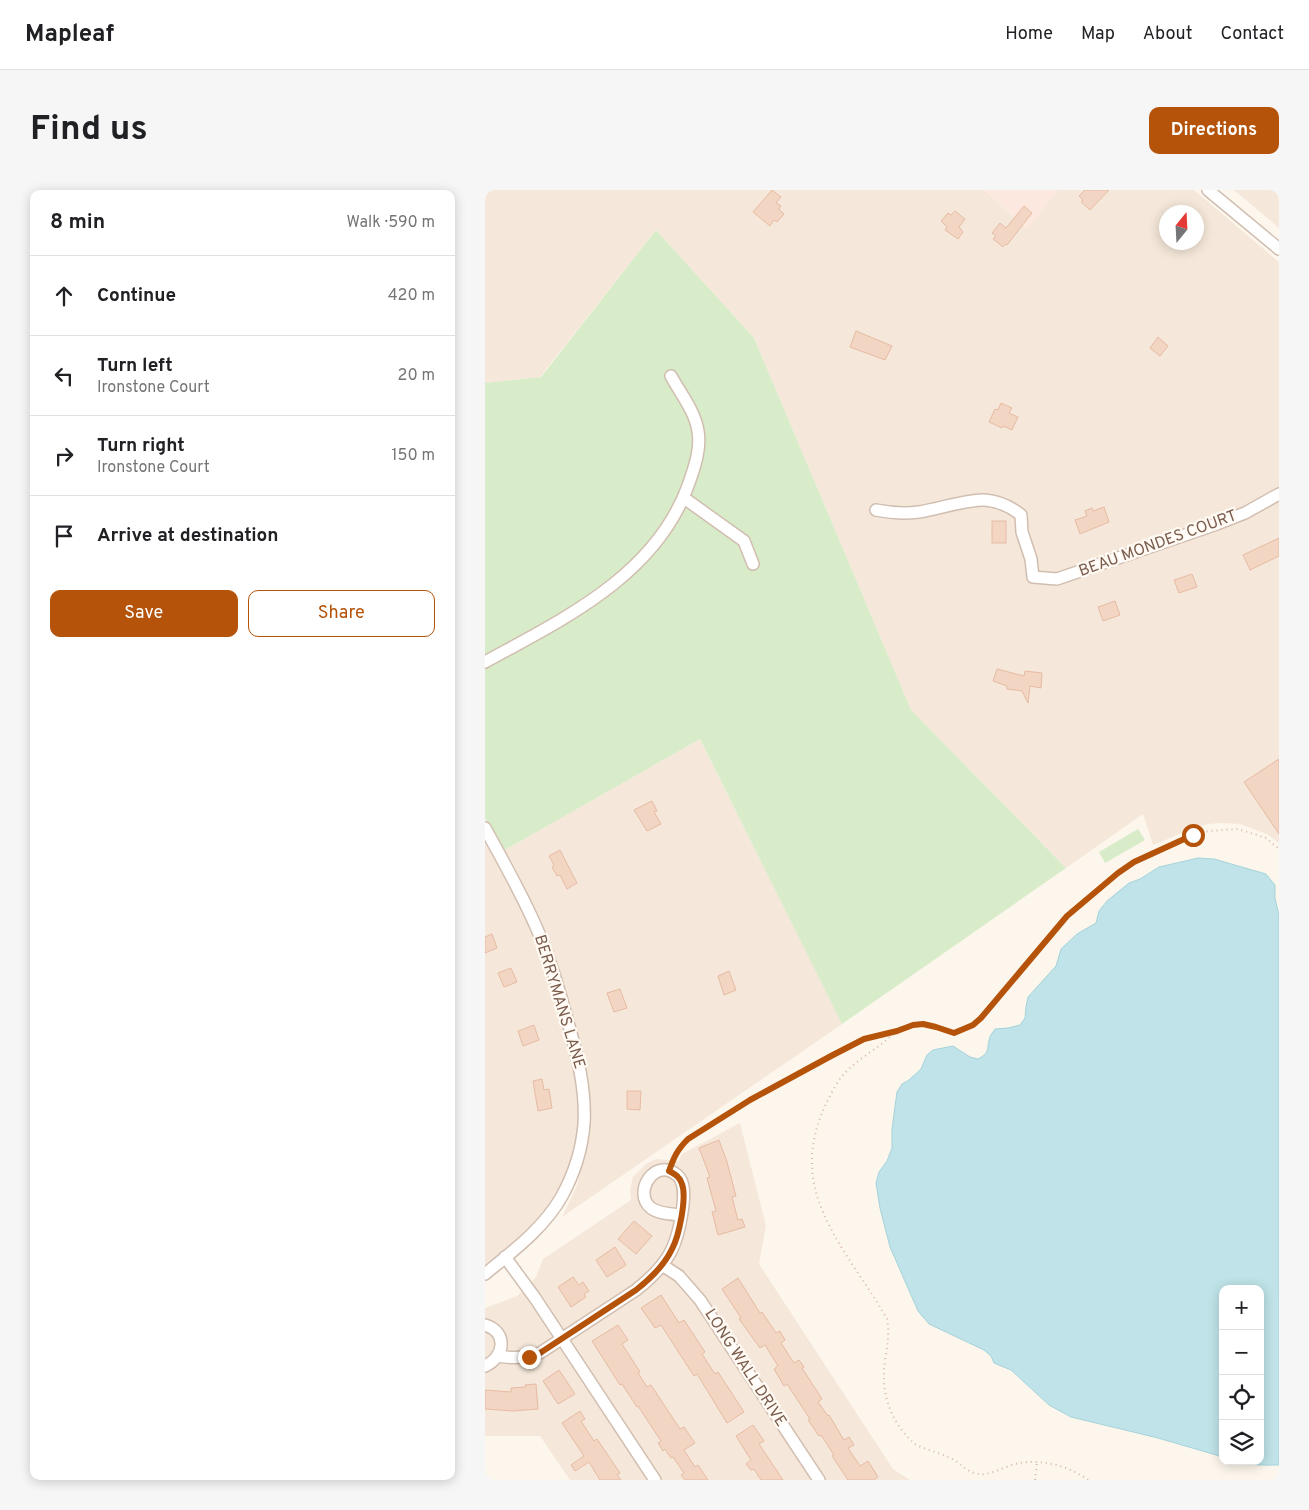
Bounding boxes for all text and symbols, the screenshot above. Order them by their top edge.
text: Mapleaf [25,20,114,50]
text: Home [1005,23,1053,46]
text: Map [1081,23,1115,46]
text: About [1143,23,1192,46]
text: Contact [1220,23,1284,46]
button: Directions [1149,107,1279,154]
text: Find us [30,108,148,152]
north arrow [1159,205,1204,250]
text: 8 min [50,209,105,236]
text: Walk · 590 m [347,213,435,233]
icon: ahead [50,282,78,310]
text: Continue [97,284,176,308]
text: 420 m [388,286,435,306]
text: Turn left [97,354,173,378]
icon: left [50,362,78,390]
text: 20 m [398,366,435,386]
text: Ironstone Court [97,378,210,398]
text: Turn right [97,434,185,458]
icon: right [50,442,78,470]
text: 150 m [392,446,435,466]
text: Ironstone Court [97,458,210,478]
street label: BEAU MONDES COURT [1076,506,1240,582]
icon: arrive [50,522,78,550]
text: Arrive at destination [97,524,278,548]
button: Save [50,590,238,637]
button: Share [248,590,435,637]
route start [1182,824,1205,847]
street label: BERRYMANS LANE [529,932,589,1072]
map controls [1219,1285,1264,1465]
button: + [1219,1285,1264,1330]
street label: LONG WALL DRIVE [699,1305,791,1431]
button: − [1219,1330,1264,1375]
route end [518,1346,541,1369]
button: locate [1219,1375,1264,1420]
button: layers [1219,1420,1264,1465]

